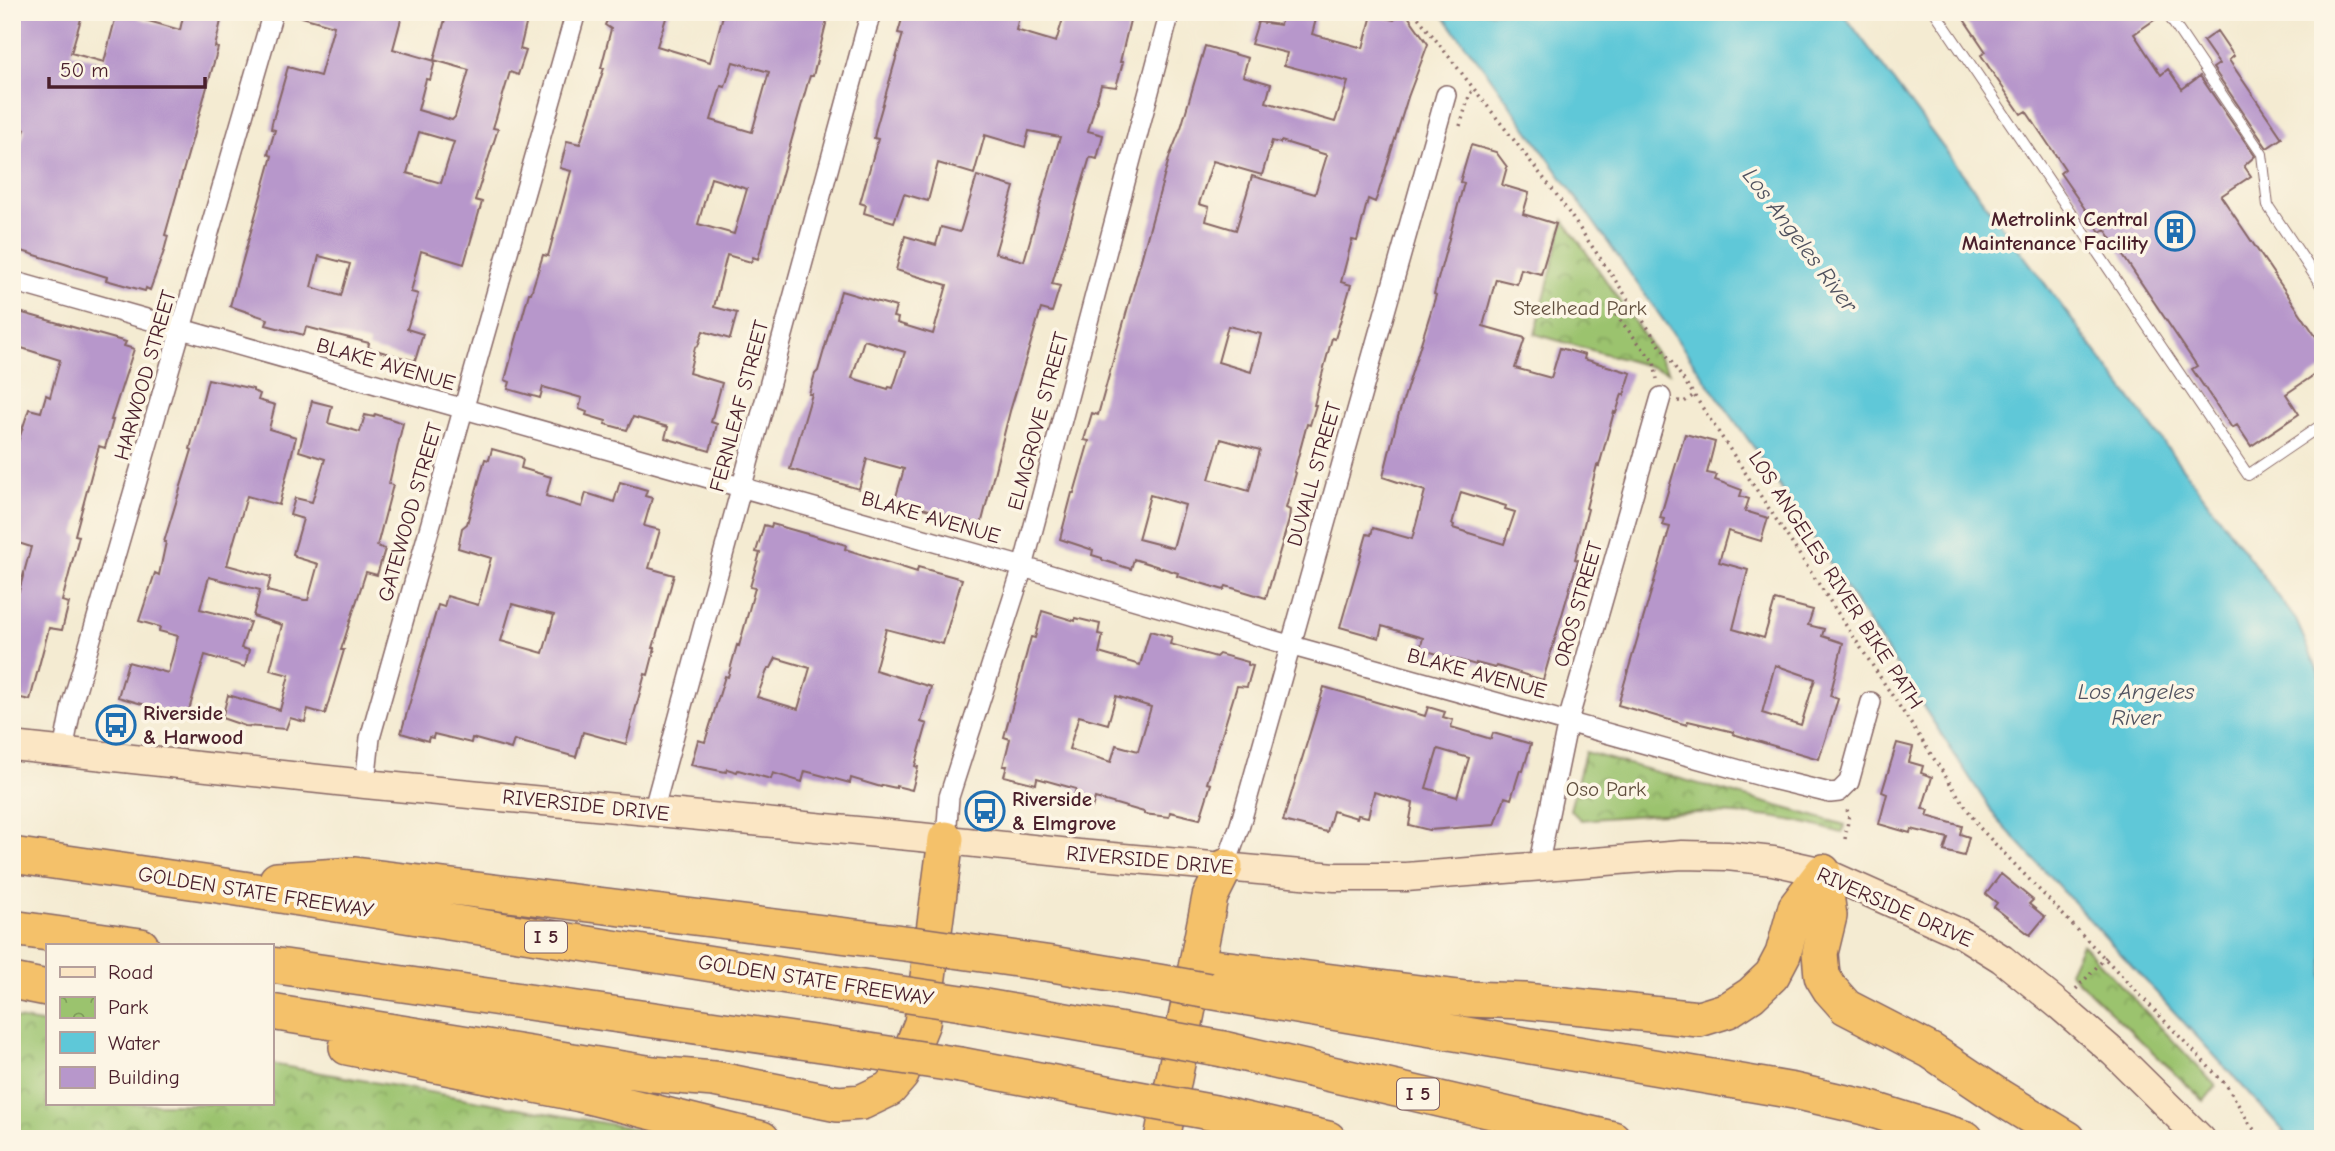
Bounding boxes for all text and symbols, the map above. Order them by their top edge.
scale bar [49,46,205,90]
text: 50 m [60,58,109,82]
water label: Los Angeles River [1737,163,1864,318]
place label: Metrolink Central Maintenance Facility [1962,207,2148,255]
building icon: Metrolink Central Maintenance Facility [2154,210,2196,252]
street label: HARWOOD STREET [109,287,181,463]
park label: Steelhead Park [1513,296,1647,320]
street label: FERNLEAF STREET [705,317,774,495]
street label: ELMGROVE STREET [1003,329,1073,513]
street label: BLAKE AVENUE [314,333,458,395]
street label: DUVALL STREET [1282,399,1346,549]
street label: GATEWOOD STREET [373,420,447,604]
street label: LOS ANGELES RIVER BIKE PATH [1744,447,1928,713]
street label: BLAKE AVENUE [859,486,1003,548]
street label: OROS STREET [1549,538,1607,670]
street label: BLAKE AVENUE [1405,643,1549,703]
water label: Los Angeles River [2078,678,2195,731]
place label: Riverside & Harwood [143,701,243,749]
bus stop icon: Riverside & Harwood [95,704,137,746]
park label: Oso Park [1566,777,1646,801]
street label: RIVERSIDE DRIVE [501,784,671,826]
place label: Riverside & Elmgrove [1012,787,1116,835]
bus stop icon: Riverside & Elmgrove [964,790,1006,832]
street label: RIVERSIDE DRIVE [1065,841,1235,879]
street label: GOLDEN STATE FREEWAY [136,862,376,923]
street label: RIVERSIDE DRIVE [1813,862,1977,952]
road number: I 5 [525,922,567,953]
legend [46,944,273,1106]
street label: GOLDEN STATE FREEWAY [696,950,936,1011]
text: Road [108,960,153,984]
text: Park [108,995,148,1019]
text: Water [108,1031,161,1055]
text: Building [108,1065,180,1089]
road number: I 5 [1397,1078,1439,1110]

